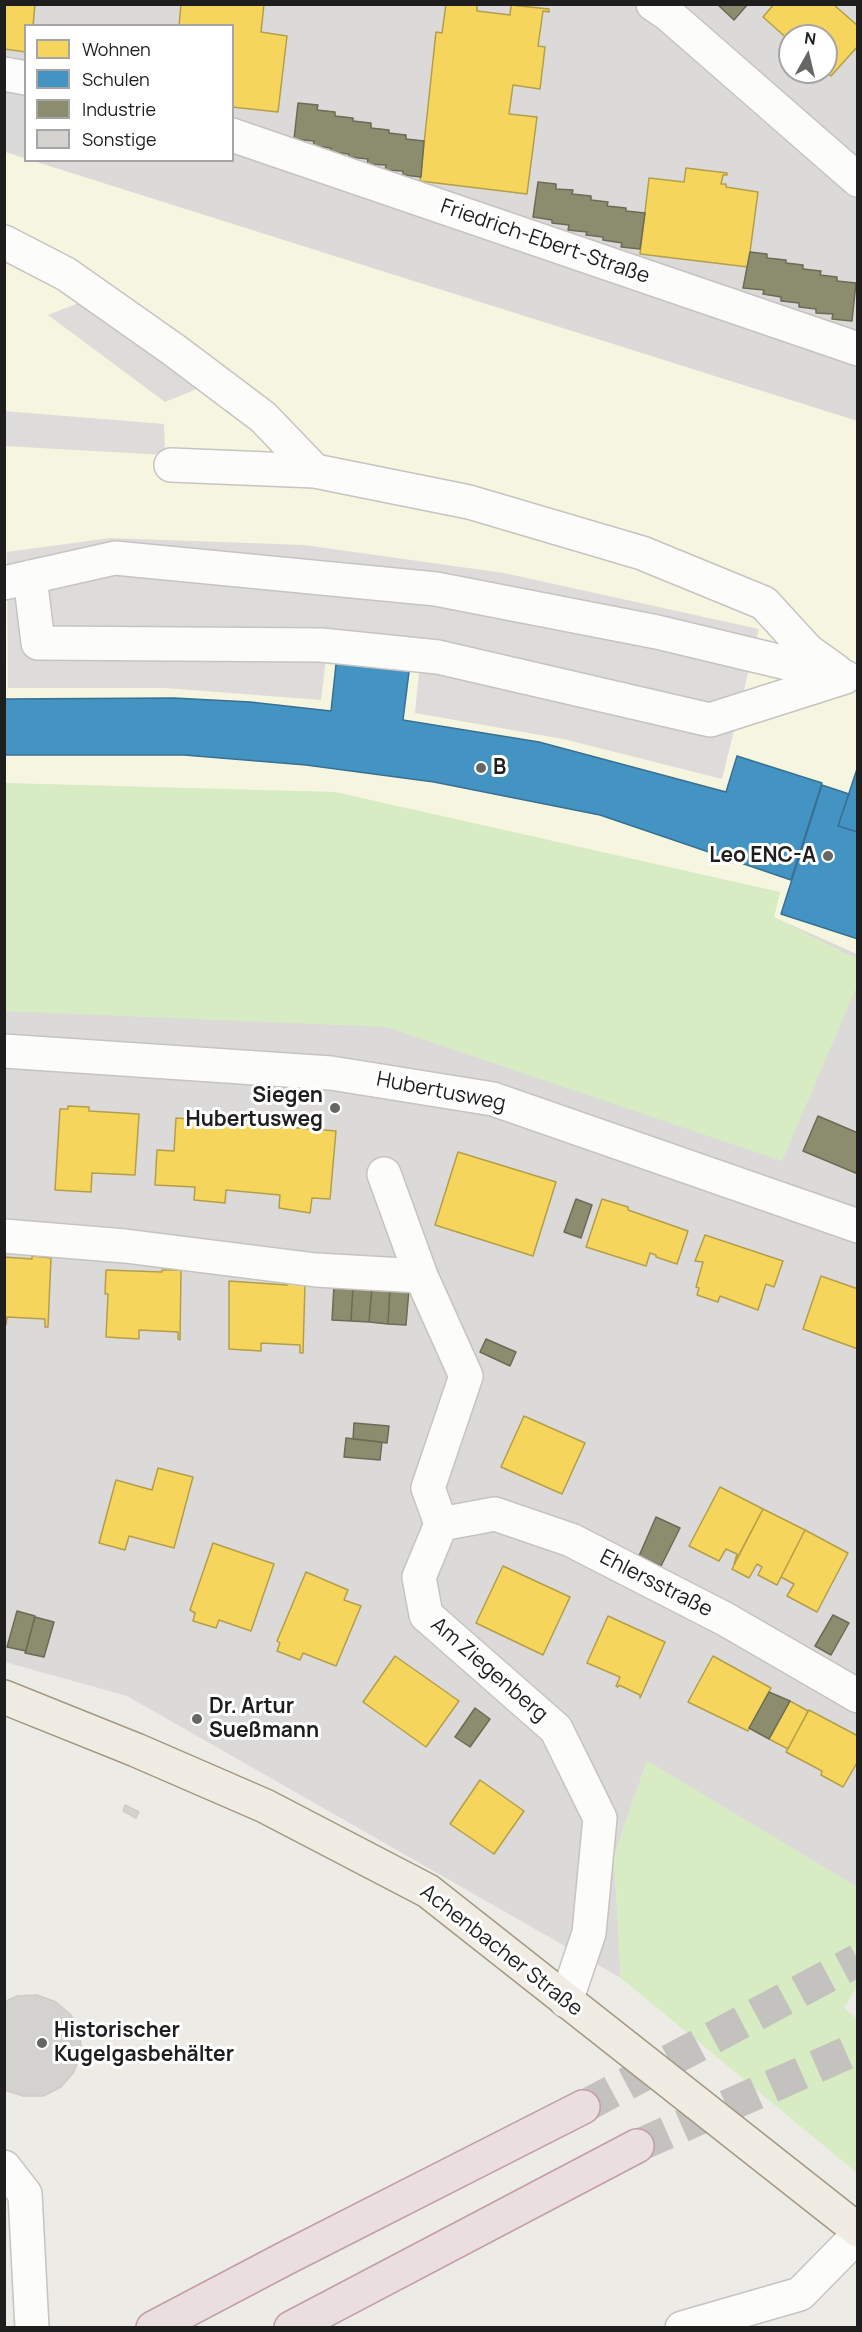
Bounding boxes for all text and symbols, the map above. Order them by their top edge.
legend [24,24,234,162]
north arrow [778,24,838,84]
text: N [803,26,817,50]
text: Wohnen [82,37,151,61]
text: Schulen [82,67,150,91]
text: Industrie [82,97,156,121]
text: Sonstige [82,127,156,151]
street label: Friedrich-Ebert-Straße [437,194,653,290]
place label: B [493,755,506,781]
marker: B [474,761,488,775]
place label: Leo ENC-A [709,843,816,869]
marker: Leo ENC-A [821,849,835,863]
street label: Hubertusweg [374,1067,508,1117]
place label: Siegen Hubertusweg [186,1083,323,1133]
marker: Siegen Hubertusweg [328,1101,342,1115]
street label: Ehlersstraße [596,1545,716,1623]
street label: Am Ziegenberg [425,1612,553,1728]
place label: Dr. Artur Sueßmann [209,1694,319,1744]
marker: Dr. Artur Sueßmann [190,1712,204,1726]
street label: Achenbacher Straße [415,1880,587,2022]
place label: Historischer Kugelgasbehälter [54,2018,234,2068]
marker: Historischer Kugelgasbehälter [35,2036,49,2050]

